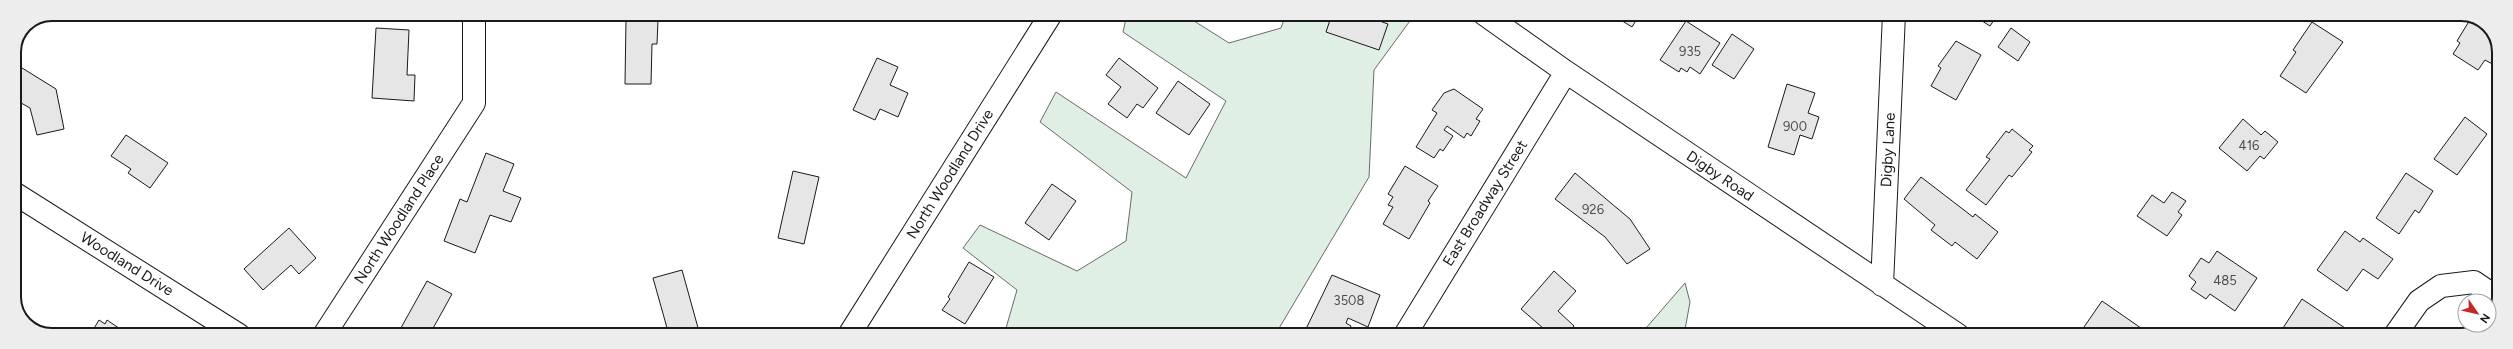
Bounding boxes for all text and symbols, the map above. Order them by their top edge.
house number: 935 [1679,44,1701,59]
street label: North Woodland Drive [903,106,997,242]
street label: Digby Lane [1877,112,1899,188]
house number: 900 [1783,119,1807,134]
street label: East Broadway Street [1439,136,1531,269]
house number: 416 [2239,138,2259,153]
street label: Digby Road [1683,147,1757,205]
street label: North Woodland Place [350,151,448,287]
house number: 926 [1582,202,1604,217]
street label: Woodland Drive [77,228,177,300]
house number: 485 [2213,273,2237,288]
house number: 3508 [1334,293,1364,308]
north arrow [2457,293,2497,333]
text: N [2477,311,2493,325]

